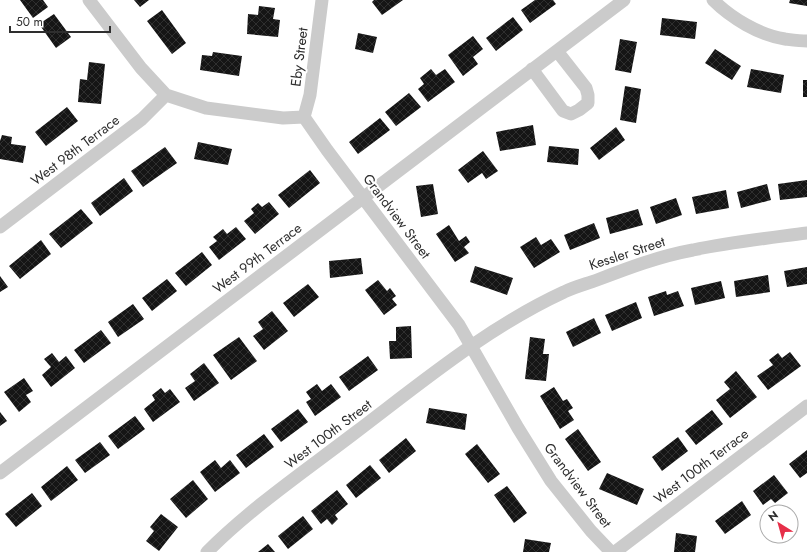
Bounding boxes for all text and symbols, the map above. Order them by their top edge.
scale bar [10,8,110,34]
text: 50 m [16,13,43,31]
street label: Eby Street [285,26,313,88]
street label: West 98th Terrace [27,110,123,190]
street label: Grandview Street [358,169,436,263]
street label: West 99th Terrace [208,218,306,298]
street label: Kessler Street [586,231,668,275]
street label: West 100th Street [280,394,376,473]
street label: West 100th Terrace [650,424,752,508]
street label: Grandview Street [539,438,617,532]
north arrow [759,504,799,544]
text: N [765,507,781,525]

